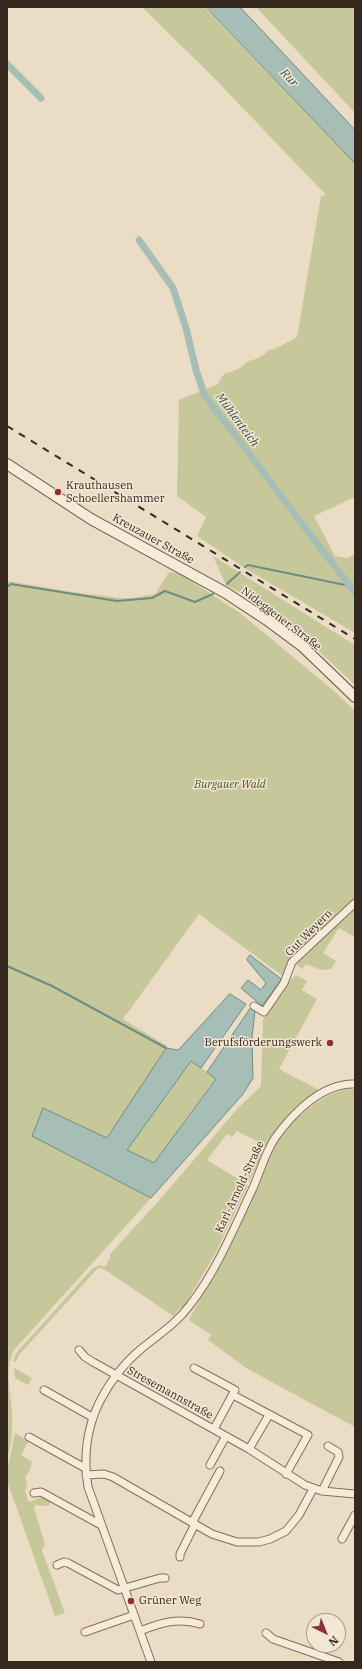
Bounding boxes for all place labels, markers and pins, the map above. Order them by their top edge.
place label: Krauthausen Schoellershammer [66,479,165,505]
marker: Krauthausen Schoellershammer [53,487,63,497]
place label: Berufsförderungswerk [205,1036,322,1050]
marker: Berufsförderungswerk [325,1038,335,1048]
place label: Grüner Weg [139,1594,201,1608]
marker: Grüner Weg [126,1596,136,1606]

